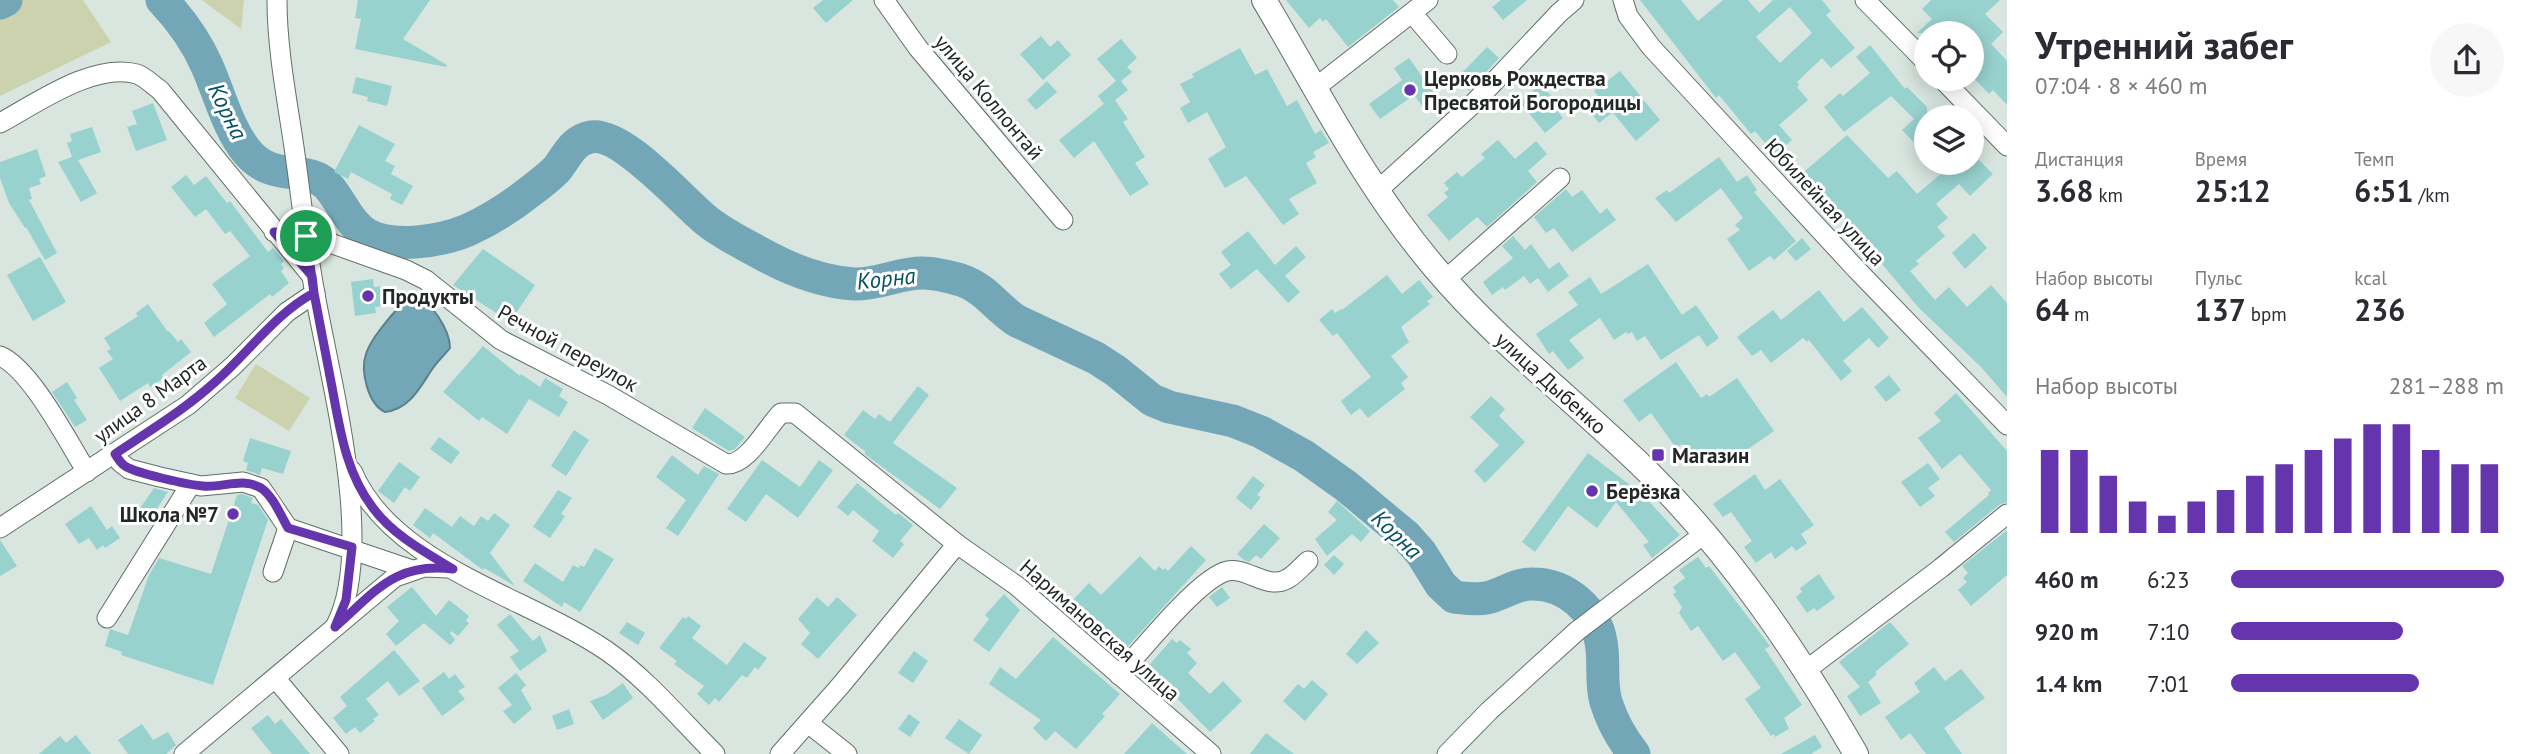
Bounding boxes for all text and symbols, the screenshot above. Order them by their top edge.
text: Утренний забег [2035,20,2293,69]
map controls [1914,21,1984,175]
button: locate [1914,21,1984,91]
button: share [2430,23,2504,97]
street label: улица Коллонтай [929,29,1049,165]
place label: Церковь Рождества Пресвятой Богородицы [1424,65,1641,116]
text: 07:04 · 8 × 460 m [2035,71,2207,100]
water label: Корна [202,78,254,144]
marker: Церковь Рождества Пресвятой Богородицы [1402,82,1418,98]
button: layers [1914,105,1984,175]
street label: Юбилейная улица [1759,132,1891,272]
text: Дистанция [2035,147,2123,171]
text: Время [2195,147,2247,171]
text: Темп [2354,147,2395,171]
text: 3.68 [2035,171,2093,210]
text: 25:12 [2195,171,2271,210]
text: 6:51 [2354,171,2413,210]
text: km [2093,183,2123,207]
text: /km [2413,183,2450,207]
pin [276,206,336,266]
icon: arrive [287,217,325,255]
water label: Корна [855,260,917,296]
text: Набор высоты [2035,266,2153,290]
text: Пульс [2195,266,2243,290]
text: kcal [2354,266,2387,290]
place label: Продукты [382,283,474,310]
marker: Продукты [360,288,376,304]
text: 64 [2035,290,2069,329]
text: 137 [2195,290,2246,329]
text: 236 [2354,290,2405,329]
street label: Речной переулок [493,298,643,398]
text: m [2069,302,2090,326]
text: bpm [2246,302,2287,326]
street label: улица Дыбенко [1490,326,1612,440]
street label: улица 8 Марта [88,349,212,449]
text: Набор высоты [2035,371,2178,400]
text: 281–288 m [2389,371,2504,400]
place label: Магазин [1672,442,1749,469]
marker: Магазин [1650,447,1666,463]
place label: Берёзка [1606,478,1680,505]
marker: Берёзка [1584,483,1600,499]
place label: Школа №7 [120,501,219,528]
water label: Корна [1366,503,1428,565]
marker: Школа №7 [225,506,241,522]
street label: Наримановская улица [1014,553,1186,707]
text: 460 m [2035,565,2098,594]
text: 6:23 [2147,565,2190,594]
text: 920 m [2035,617,2098,646]
text: 7:10 [2147,617,2190,646]
text: 1.4 km [2035,669,2102,698]
text: 7:01 [2147,669,2190,698]

